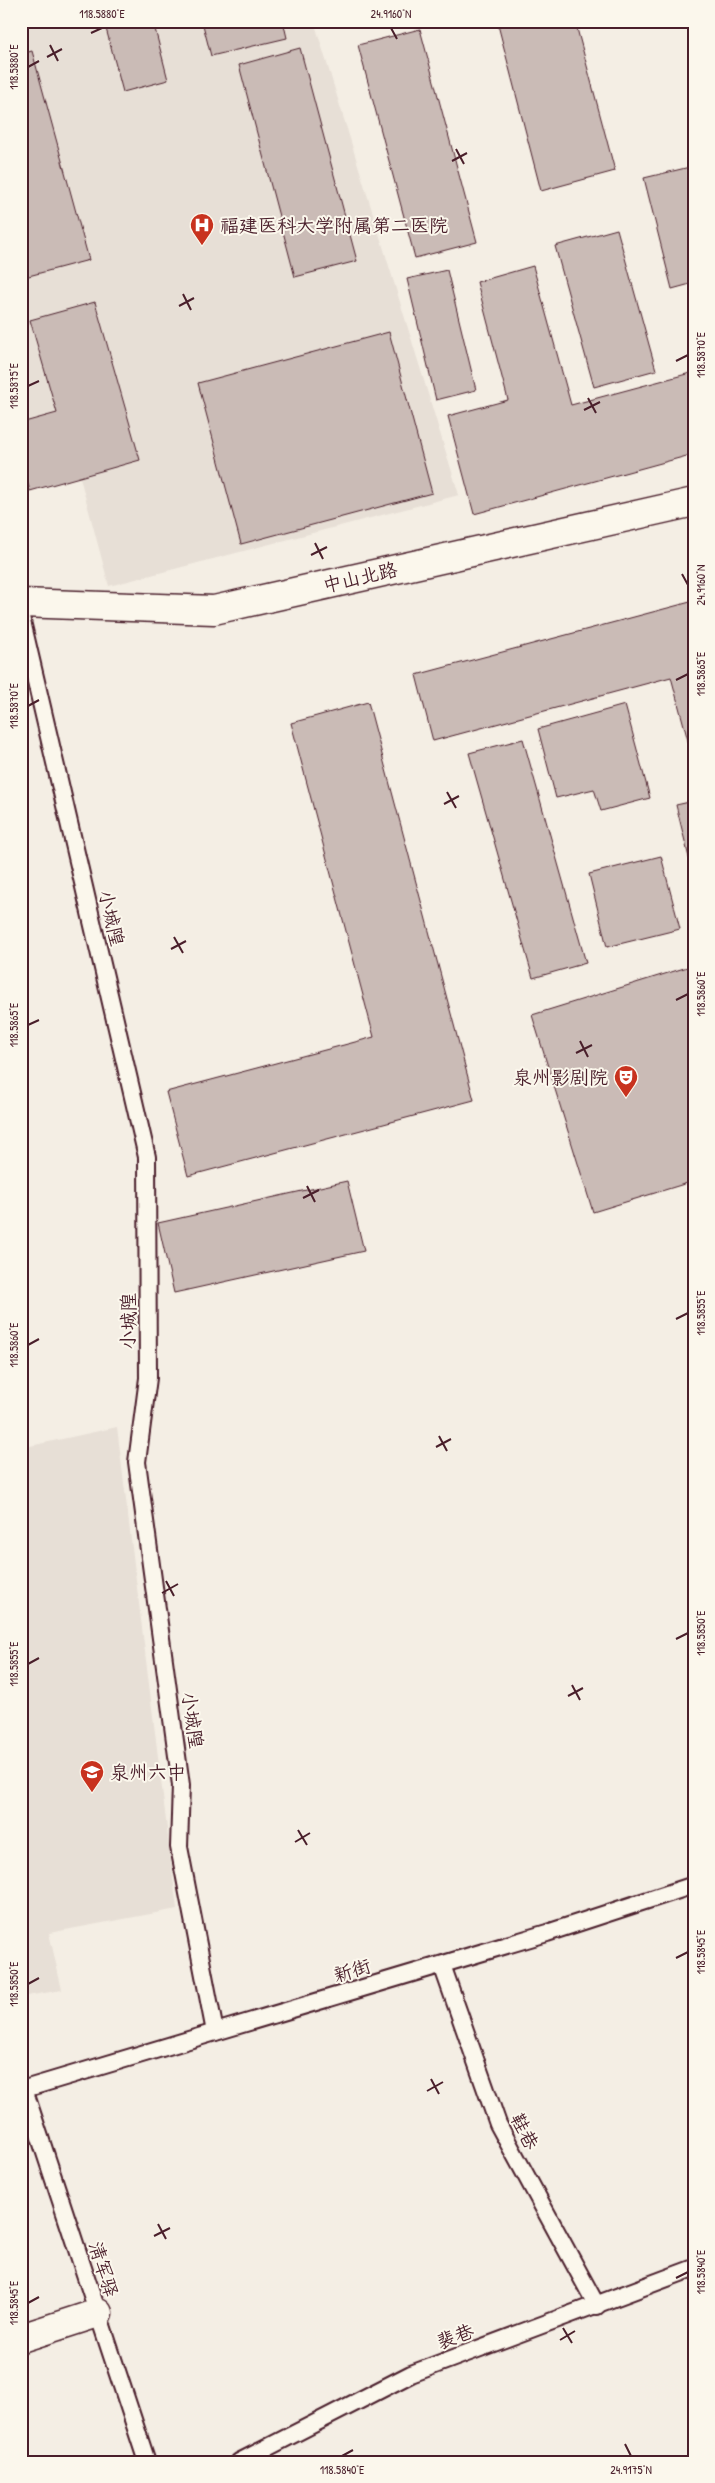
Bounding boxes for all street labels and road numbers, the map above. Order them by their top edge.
street label: 中山北路 [320,556,400,598]
street label: 小城隍 [93,887,131,949]
street label: 小城隍 [115,1292,141,1350]
street label: 小城隍 [176,1690,210,1750]
street label: 新街 [330,1952,374,1988]
street label: 鞋巷 [505,2108,545,2154]
street label: 清军驿 [83,2238,125,2300]
street label: 裴巷 [433,2317,477,2355]

